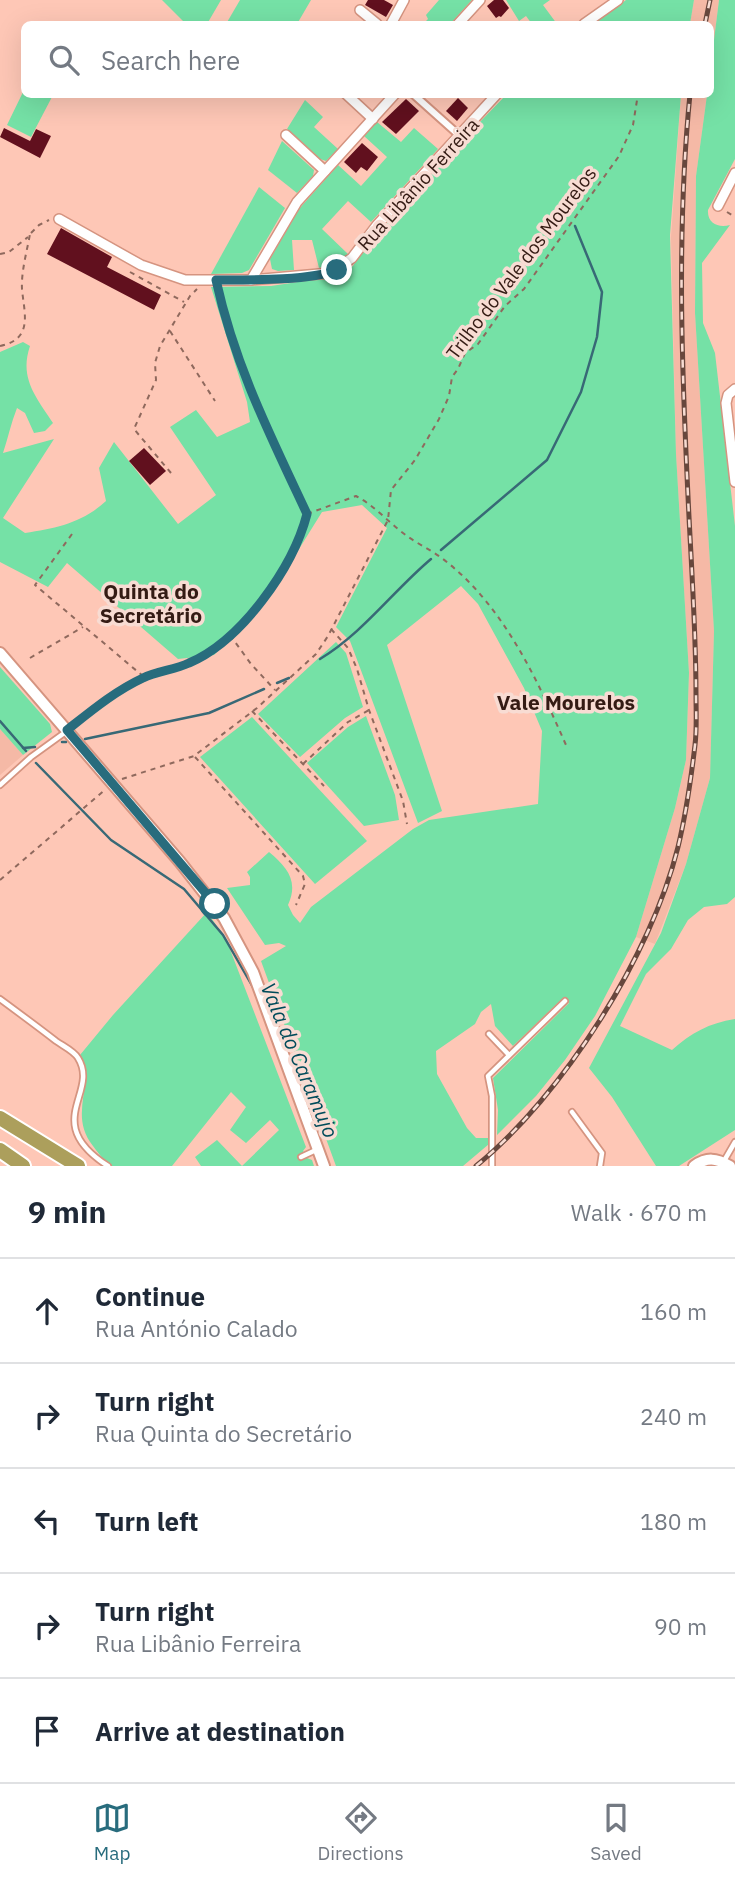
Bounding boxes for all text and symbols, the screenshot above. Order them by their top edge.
search box [21,21,714,98]
icon: search [45,41,83,79]
text: Search here [101,43,240,77]
street label: Rua Libânio Ferreira [352,113,484,255]
street label: Trilho do Vale dos Mourelos [441,162,601,364]
route end [321,254,352,285]
district label: Quinta do Secretário [100,577,202,629]
district label: Vale Mourelos [497,688,635,716]
route start [199,888,230,919]
water label: Vala do Caramujo [255,978,345,1142]
text: 9 min [28,1192,106,1231]
text: Walk · 670 m [571,1197,707,1227]
text: Continue [95,1279,205,1313]
icon: ahead [28,1292,66,1330]
text: 160 m [640,1296,707,1326]
text: Rua António Calado [95,1313,298,1343]
text: Turn right [95,1384,214,1418]
icon: right [28,1397,66,1435]
text: 240 m [640,1401,707,1431]
text: Rua Quinta do Secretário [95,1418,352,1448]
icon: left [28,1502,66,1540]
text: Turn left [95,1504,198,1538]
text: 180 m [640,1506,707,1536]
text: Turn right [95,1594,214,1628]
icon: right [28,1607,66,1645]
text: 90 m [654,1611,707,1641]
text: Rua Libânio Ferreira [95,1628,301,1658]
icon: arrive [28,1712,66,1750]
text: Arrive at destination [95,1714,345,1748]
tab: Map [93,1799,131,1865]
tab: Directions [317,1799,404,1865]
tab: Saved [590,1799,642,1865]

